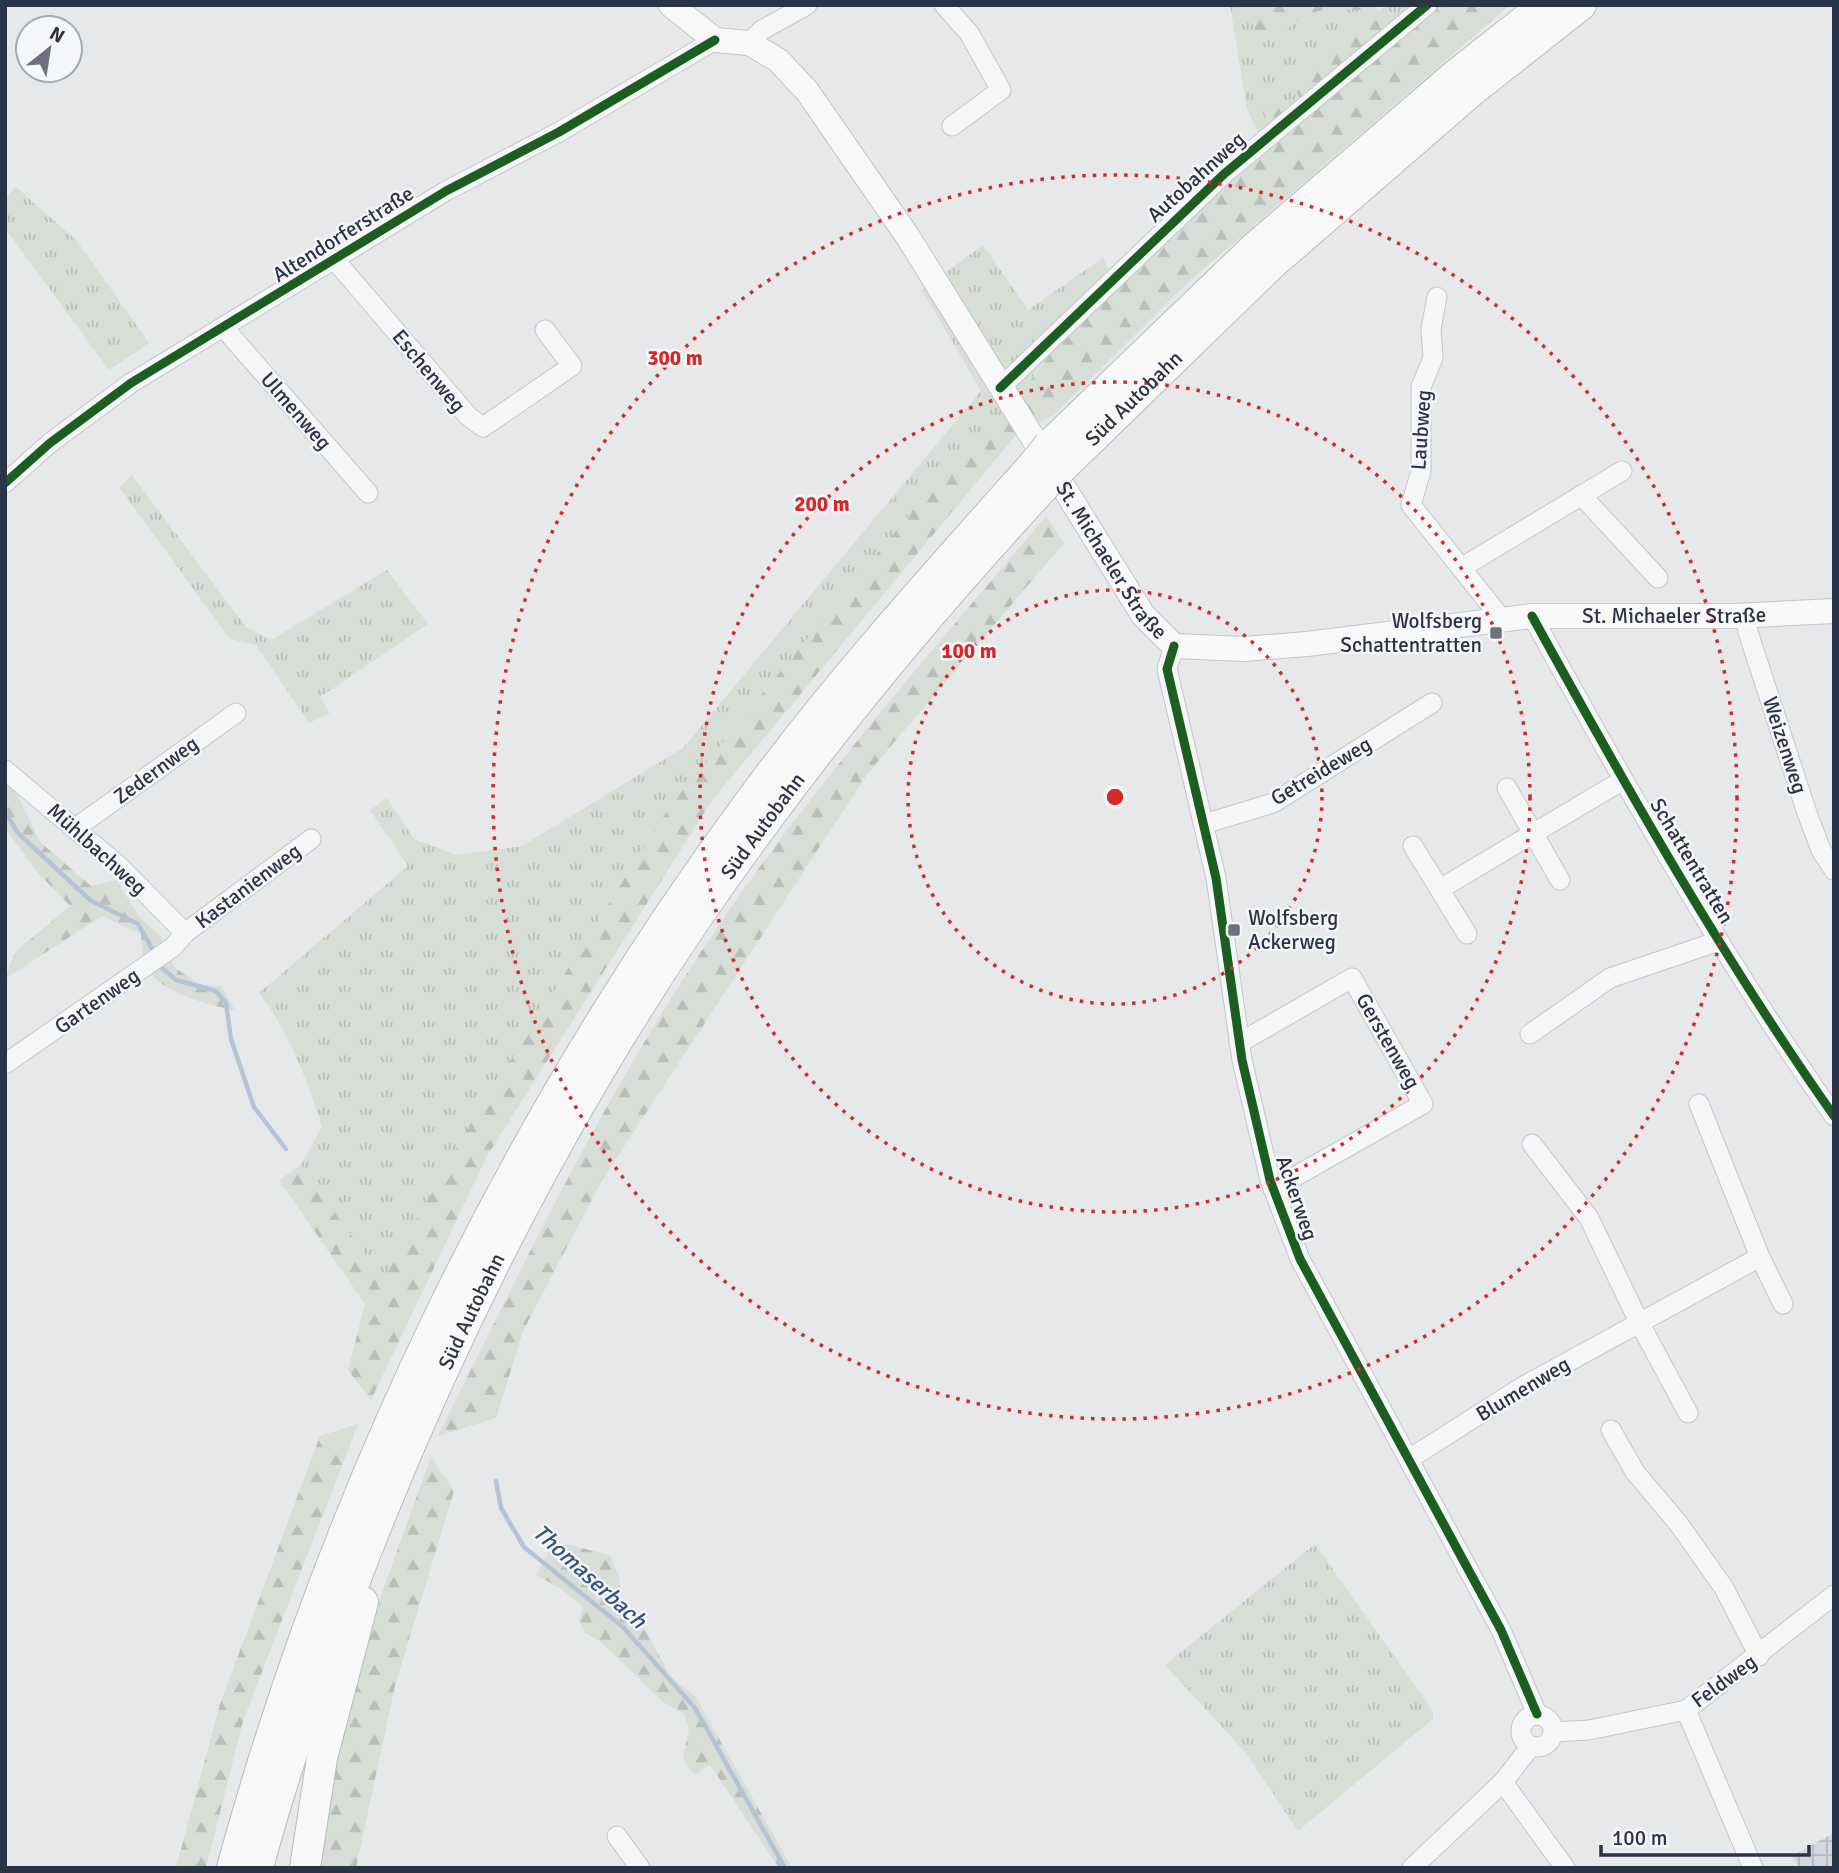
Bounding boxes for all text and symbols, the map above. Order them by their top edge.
north arrow [14,14,84,84]
text: N [45,21,69,49]
street label: Autobahnweg [1142,126,1250,228]
street label: Altendorferstraße [268,180,418,288]
street label: Eschenweg [387,324,471,418]
text: 300 m [647,345,703,371]
street label: Süd Autobahn [1080,345,1188,451]
street label: Ulmenweg [255,367,337,455]
street label: Laubweg [1405,389,1437,471]
street label: St. Michaeler Straße [1050,476,1173,645]
text: 200 m [794,491,850,517]
street label: St. Michaeler Straße [1582,601,1767,629]
place label: Wolfsberg Schattentratten [1340,608,1482,658]
marker: Wolfsberg Schattentratten [1488,625,1504,641]
text: 100 m [941,638,997,664]
street label: Weizenweg [1757,693,1813,797]
street label: Zedernweg [108,730,204,810]
street label: Getreideweg [1266,731,1376,811]
street label: Süd Autobahn [715,767,811,884]
centre of rings [1103,785,1127,809]
street label: Schattentratten [1644,794,1740,928]
street label: Mühlbachweg [42,797,152,901]
street label: Kastanienweg [190,838,306,934]
place label: Wolfsberg Ackerweg [1248,905,1338,955]
marker: Wolfsberg Ackerweg [1226,922,1242,938]
street label: Gartenweg [50,962,144,1040]
street label: Gerstenweg [1350,988,1426,1094]
street label: Ackerweg [1270,1152,1324,1244]
street label: Süd Autobahn [433,1249,511,1373]
street label: Blumenweg [1471,1351,1575,1427]
water label: Thomaserbach [527,1518,654,1636]
street label: Feldweg [1686,1649,1762,1713]
scale bar [1601,1814,1809,1858]
text: 100 m [1612,1825,1667,1851]

